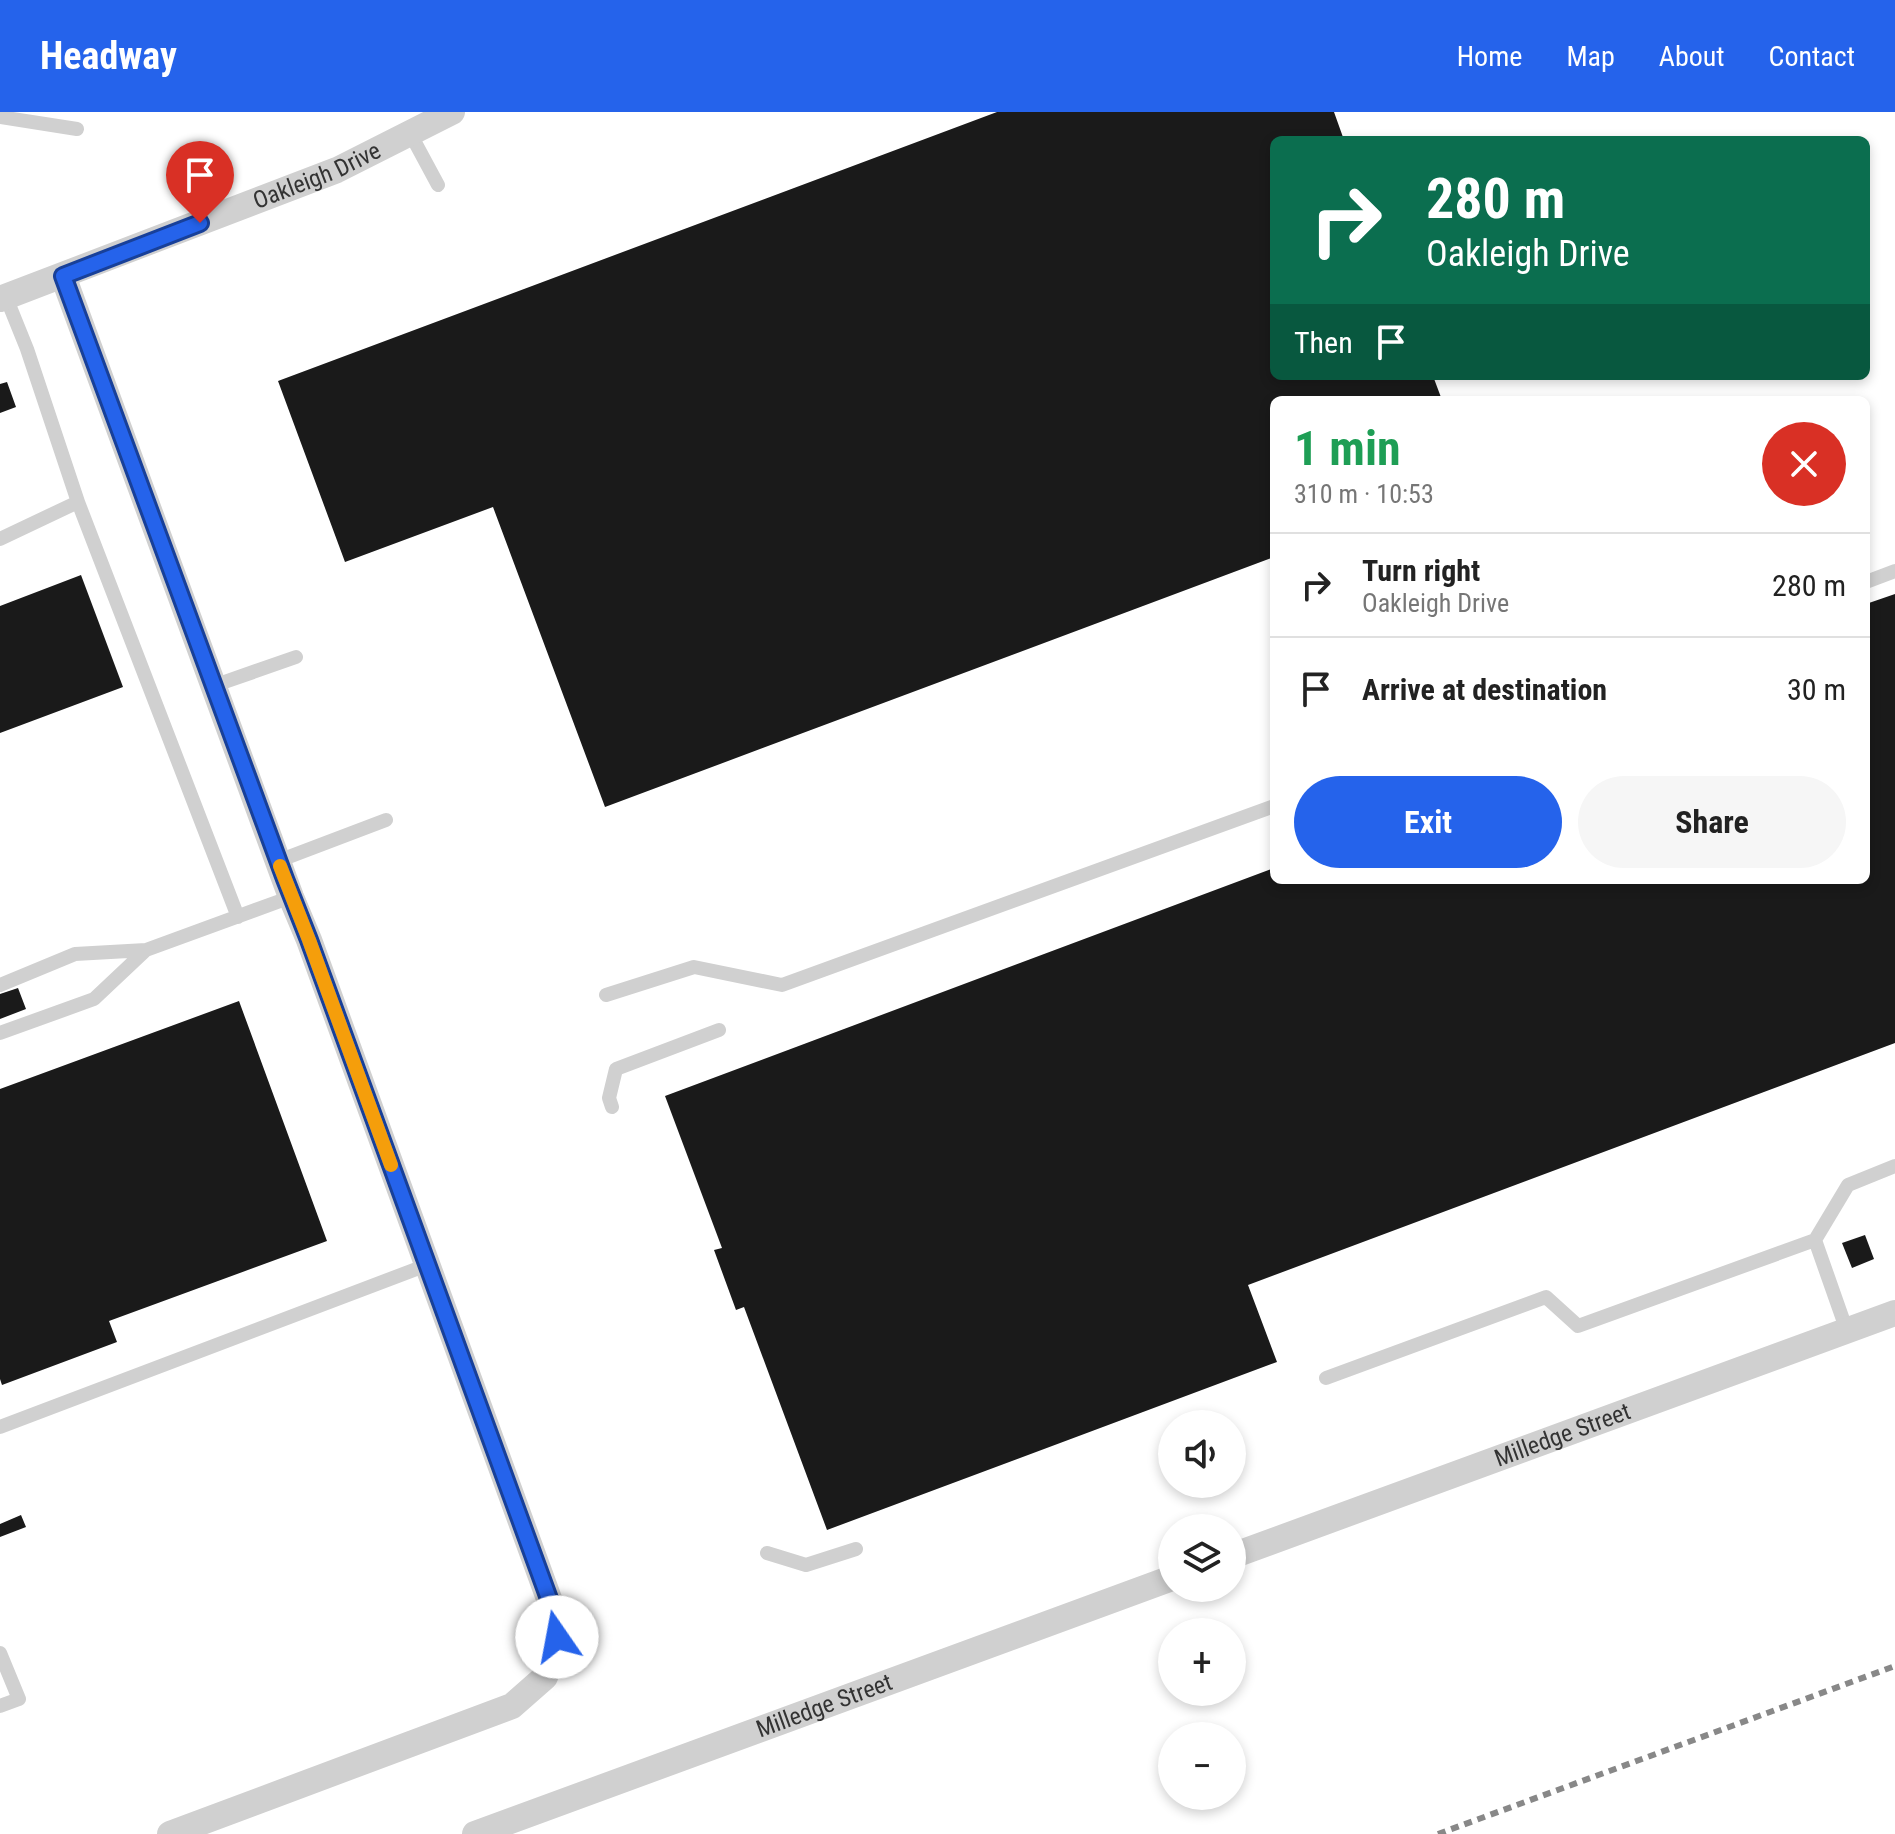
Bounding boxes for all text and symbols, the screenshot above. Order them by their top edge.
text: Headway [40,34,177,78]
text: Home [1457,40,1522,73]
text: Map [1566,40,1615,73]
text: About [1659,40,1725,73]
text: Contact [1769,40,1855,73]
street label: Oakleigh Drive [249,136,385,215]
pin [166,141,234,223]
icon: arrive [178,153,222,197]
text: 280 m [1426,166,1565,232]
icon: right [1294,168,1398,272]
text: Oakleigh Drive [1426,233,1630,275]
icon: arrive [1369,320,1413,364]
text: Then [1294,325,1353,360]
text: 1 min [1294,420,1401,477]
button: close [1762,422,1846,506]
text: 310 m · 10:53 [1294,479,1434,509]
text: Turn right [1362,553,1480,588]
icon: right [1294,563,1338,607]
text: 280 m [1772,568,1846,603]
text: Oakleigh Drive [1362,588,1509,618]
icon: arrive [1294,667,1338,711]
text: Arrive at destination [1362,672,1607,707]
text: 30 m [1787,672,1846,707]
button: Exit [1294,776,1562,868]
button: Share [1578,776,1846,868]
street label: Milledge Street [1491,1397,1634,1473]
map controls [1158,1410,1246,1810]
button: sound [1158,1410,1246,1498]
button: layers [1158,1514,1246,1602]
position arrow [515,1595,599,1679]
button: + [1158,1618,1246,1706]
street label: Milledge Street [752,1668,896,1743]
button: − [1158,1722,1246,1810]

